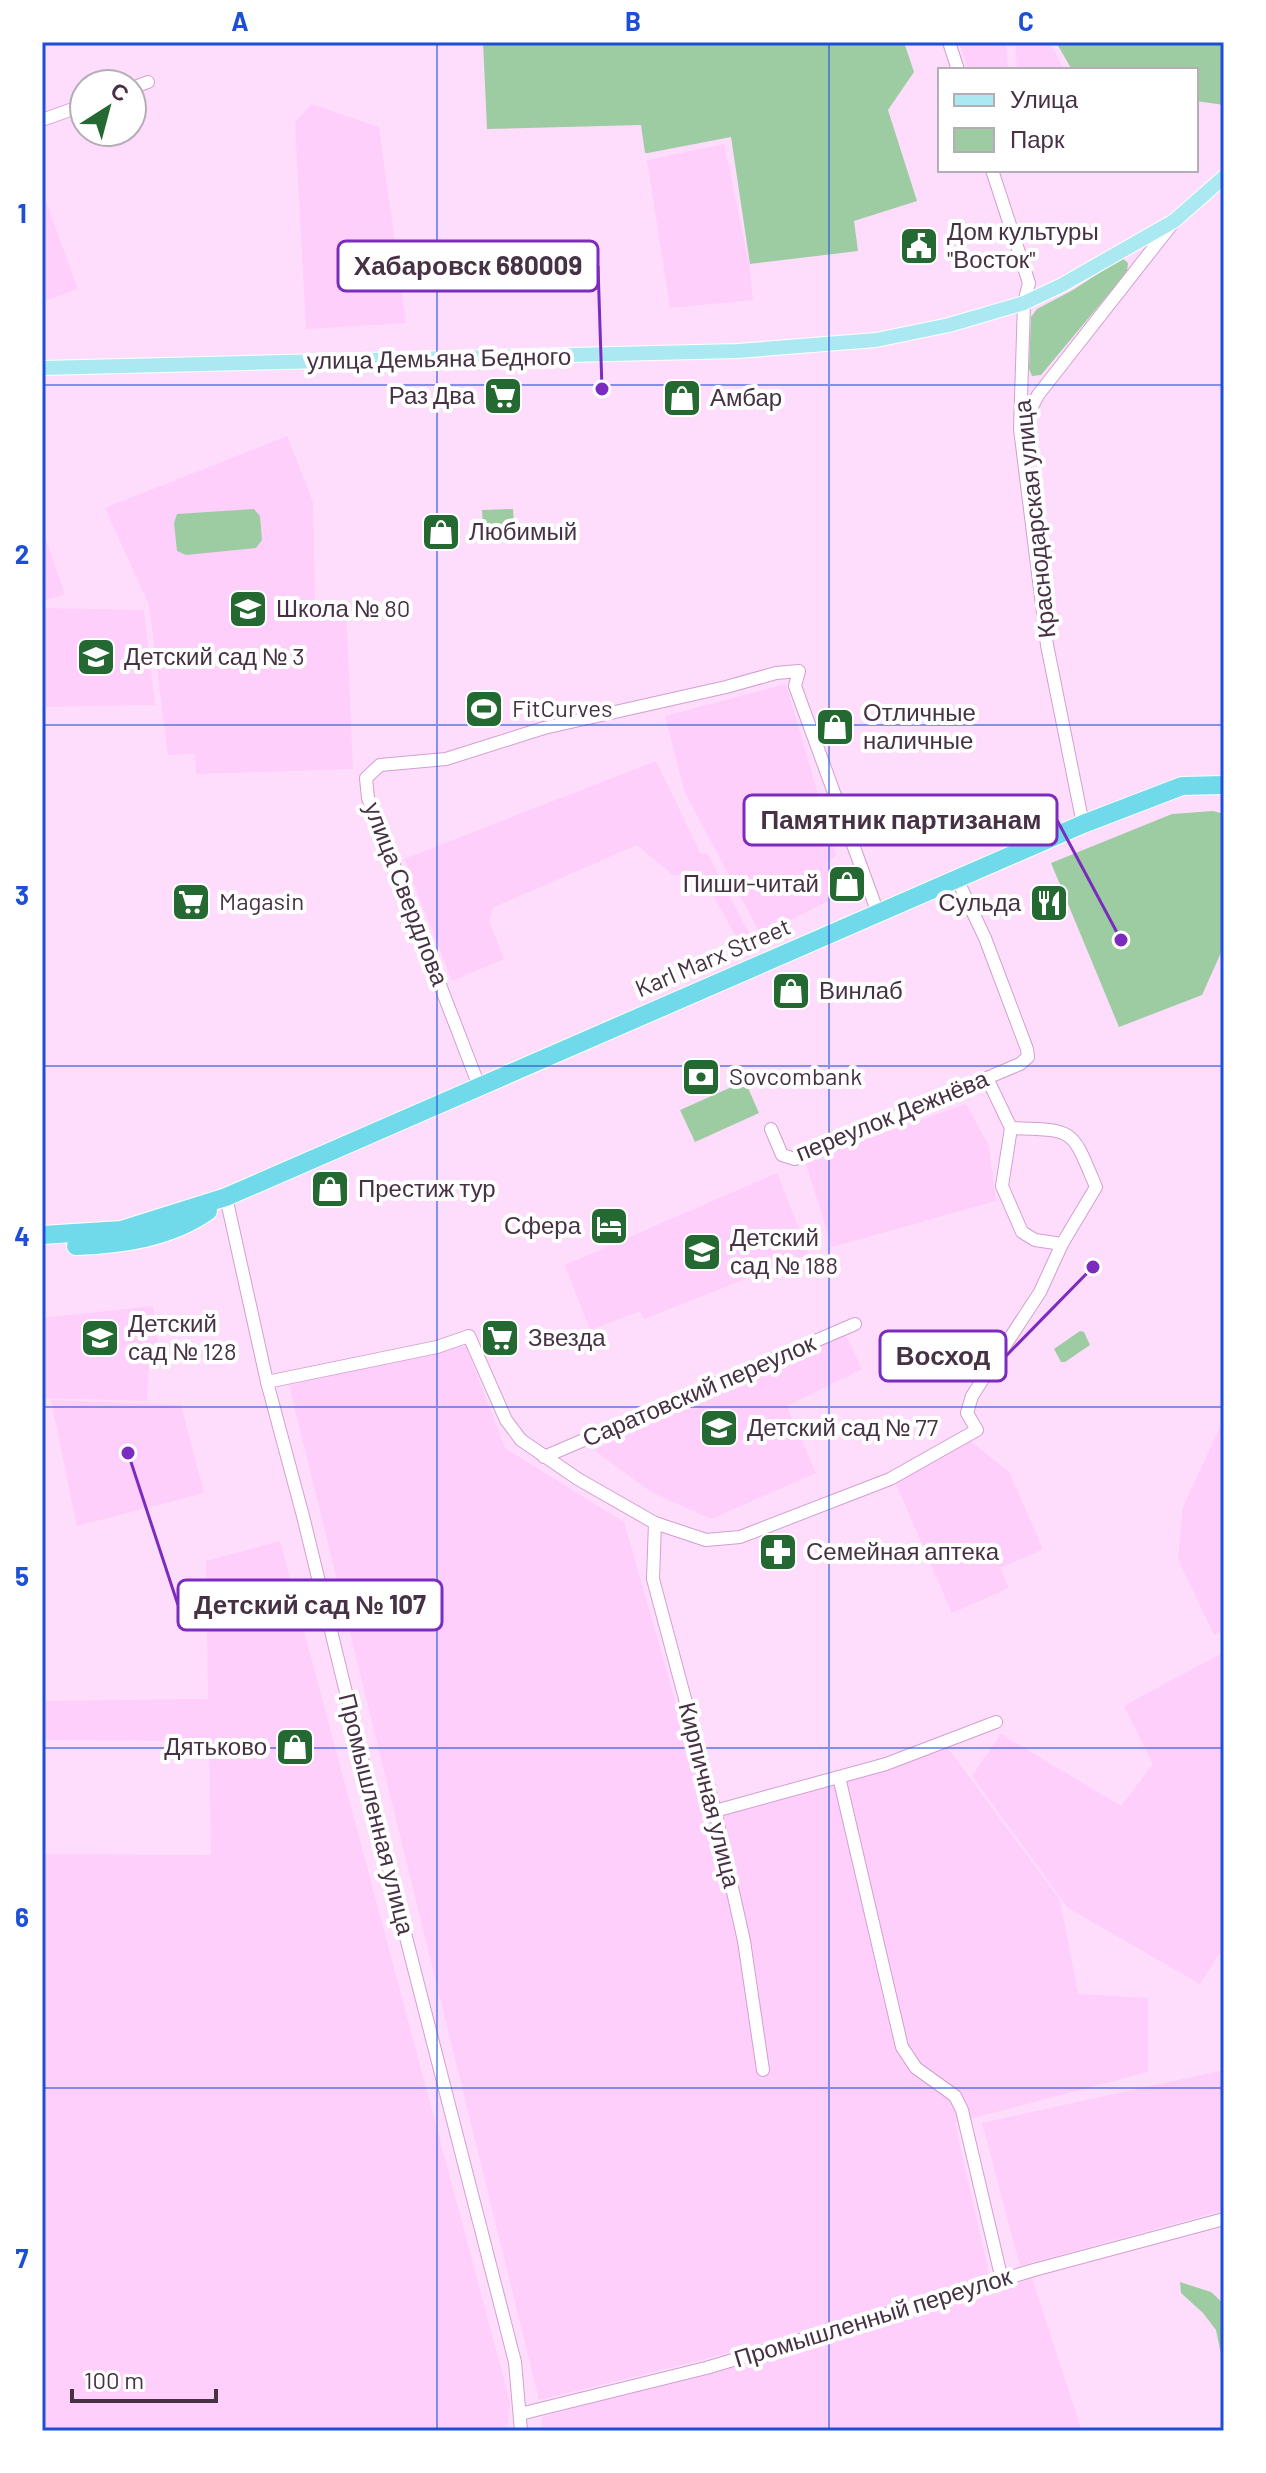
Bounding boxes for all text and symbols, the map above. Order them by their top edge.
text: A [231,5,249,36]
text: B [625,5,641,36]
text: C [1018,5,1034,36]
north arrow [68,68,148,148]
legend [938,68,1198,172]
text: С [106,76,135,106]
text: Улица [1010,84,1079,113]
text: Парк [1010,124,1065,153]
text: 1 [17,197,27,228]
place label: Дом культуры "Восток" [947,216,1099,273]
public building icon: Дом культуры "Восток" [898,225,940,267]
callout: Хабаровск 680009 [338,241,598,291]
text: Хабаровск 680009 [354,249,582,280]
street label: улица Демьяна Бедного [306,341,571,374]
supermarket icon: Раз Два [482,375,524,417]
shop icon: Амбар [661,377,703,419]
place label: Раз Два [389,380,476,409]
place label: Амбар [710,382,782,411]
street label: Краснодарская улица [1006,398,1060,640]
shop icon: Любимый [420,511,462,553]
place label: Любимый [469,516,577,545]
text: 2 [15,538,29,569]
school or university icon: Школа № 80 [227,588,269,630]
place label: Школа № 80 [276,593,410,622]
school or university icon: Детский сад № 3 [75,636,117,678]
place label: Детский сад № 3 [124,641,305,670]
sports icon: FitCurves [463,688,505,730]
place label: FitCurves [512,693,612,722]
place label: Отличные наличные [863,697,976,754]
shop icon: Отличные наличные [814,706,856,748]
callout: Памятник партизанам [744,795,1057,845]
street label: улица Свердлова [359,798,456,990]
text: Памятник партизанам [760,803,1042,834]
shop icon: Пиши-читай [826,863,868,905]
place label: Пиши-читай [683,868,819,897]
text: 3 [15,879,29,910]
supermarket icon: Magasin [170,881,212,923]
restaurant icon: Сульда [1028,882,1070,924]
place label: Magasin [219,886,304,915]
place label: Сульда [938,887,1022,916]
street label: Karl Marx Street [630,911,794,1002]
shop icon: Винлаб [770,970,812,1012]
place label: Винлаб [819,975,903,1004]
bank icon: Sovcombank [680,1056,722,1098]
place label: Sovcombank [729,1061,862,1090]
street label: переулок Дежнёва [791,1063,992,1166]
shop icon: Престиж тур [309,1168,351,1210]
place label: Престиж тур [358,1173,496,1202]
hotel icon: Сфера [588,1205,630,1247]
place label: Сфера [504,1210,582,1239]
text: 4 [14,1220,30,1251]
place label: Детский сад № 188 [730,1222,838,1279]
school or university icon: Детский сад № 188 [681,1231,723,1273]
place label: Детский сад № 128 [128,1308,236,1365]
school or university icon: Детский сад № 128 [79,1317,121,1359]
supermarket icon: Звезда [479,1317,521,1359]
place label: Звезда [528,1322,606,1351]
street label: Саратовский переулок [578,1327,820,1452]
callout: Восход [880,1331,1006,1381]
text: Восход [896,1339,991,1370]
school or university icon: Детский сад № 77 [698,1407,740,1449]
place label: Детский сад № 77 [747,1412,938,1441]
pharmacy icon: Семейная аптека [757,1531,799,1573]
place label: Семейная аптека [806,1536,1000,1565]
text: 5 [15,1560,29,1591]
callout: Детский сад № 107 [178,1580,442,1630]
text: Детский сад № 107 [194,1588,426,1619]
street label: Промышленная улица [333,1690,422,1938]
street label: Кирпичная улица [673,1699,748,1891]
shop icon: Дятьково [274,1726,316,1768]
place label: Дятьково [164,1731,267,1760]
text: 6 [15,1901,29,1932]
text: 7 [16,2242,29,2273]
street label: Промышленный переулок [730,2260,1015,2373]
scale bar [72,2353,216,2403]
text: 100 m [84,2365,144,2394]

